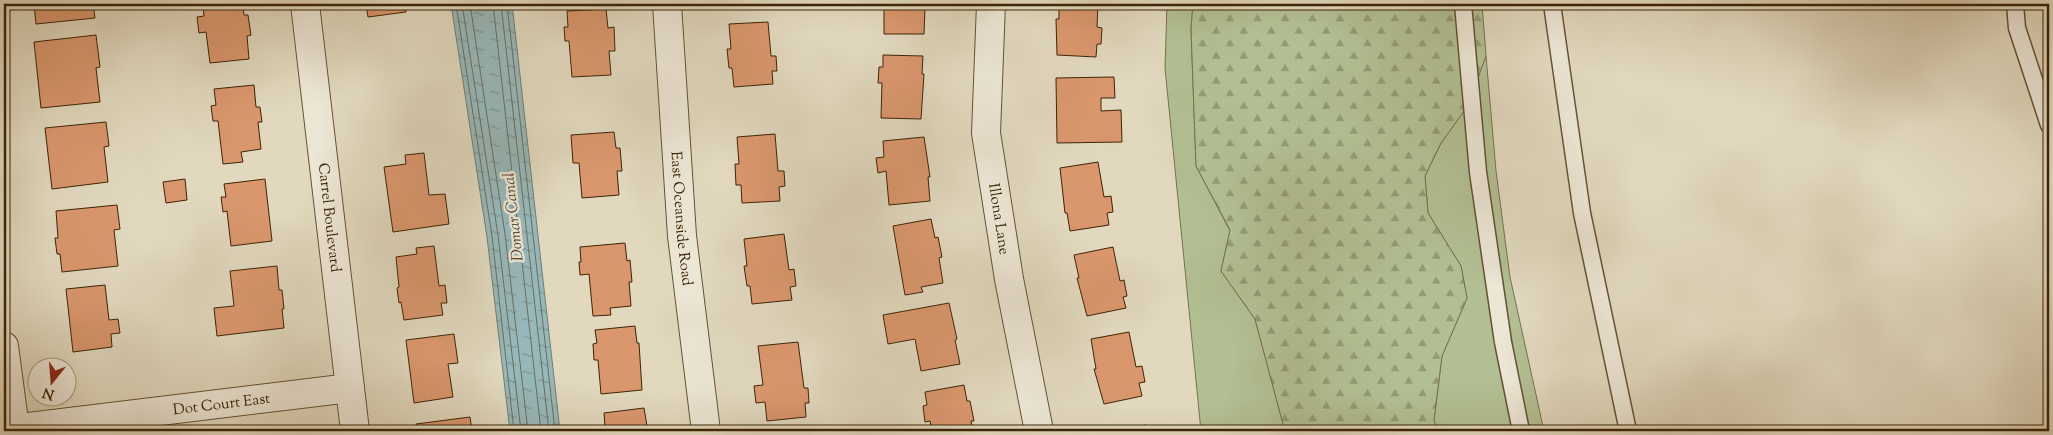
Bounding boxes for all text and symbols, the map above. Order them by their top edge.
street label: East Oceanside Road [665,151,697,288]
street label: Carrel Boulevard [312,162,345,274]
water label: Domar Canal [498,171,531,262]
street label: Illona Lane [982,182,1014,256]
north arrow [28,358,78,408]
text: N [41,381,57,404]
street label: Dot Court East [172,389,271,421]

